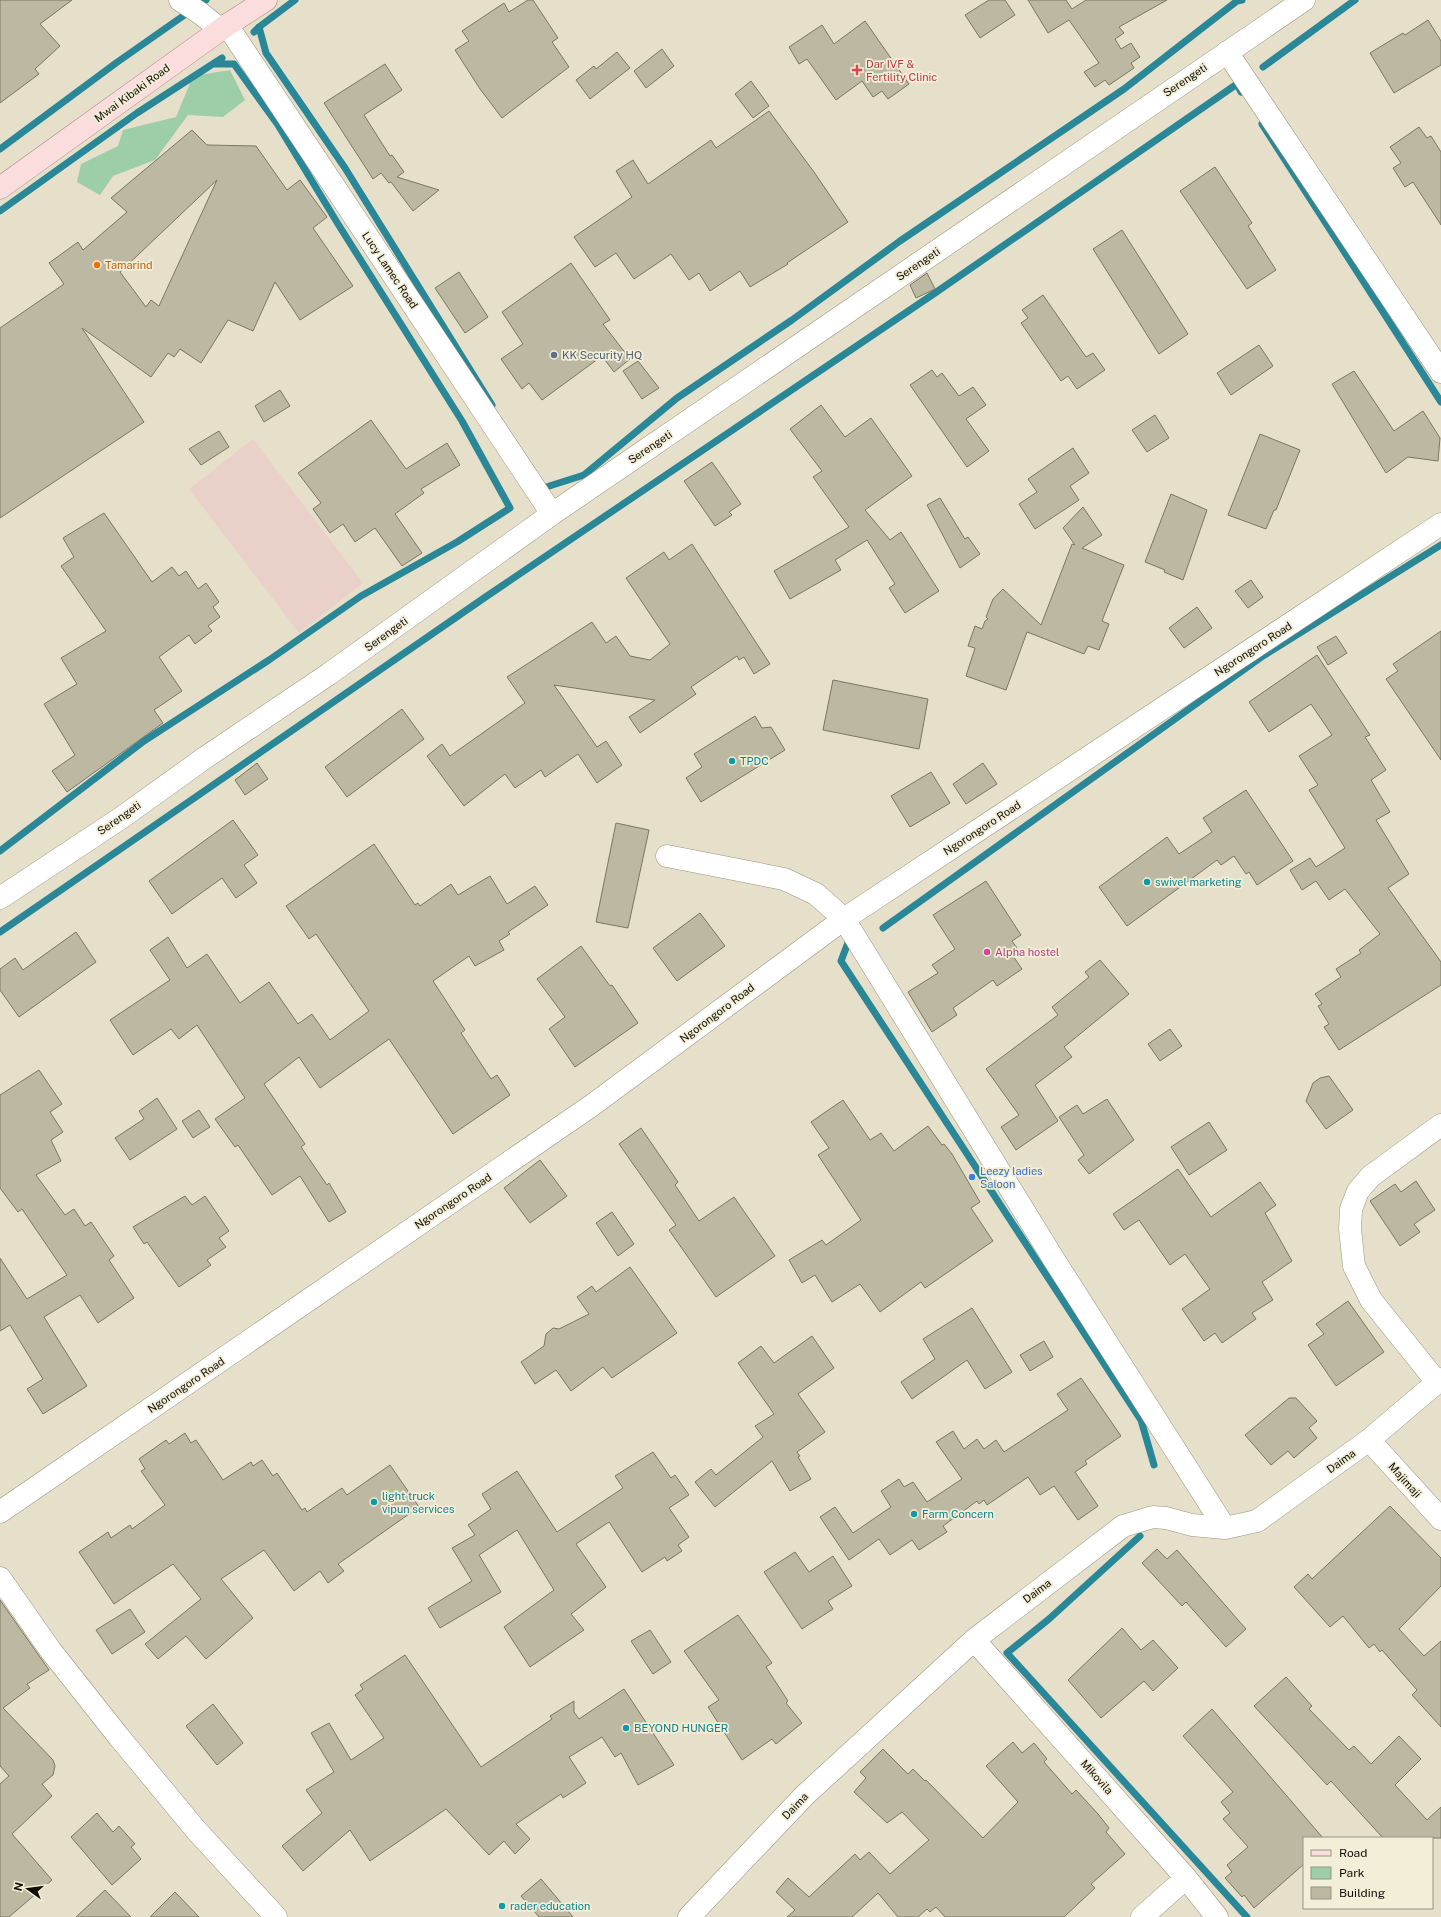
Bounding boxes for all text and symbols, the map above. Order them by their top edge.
place label: Dar IVF & Fertility Clinic [866,58,937,83]
street label: Serengeti [1161,61,1209,99]
street label: Mwai Kibaki Road [92,62,172,124]
marker: Dar IVF & Fertility Clinic [851,64,863,76]
street label: Lucy Lamec Road [360,229,420,311]
street label: Serengeti [894,245,942,283]
place label: Tamarind [105,259,153,271]
marker: Tamarind [92,260,102,270]
place label: KK Security HQ [562,349,642,361]
marker: KK Security HQ [549,350,559,360]
street label: Serengeti [626,428,674,466]
street label: Serengeti [362,614,410,654]
street label: Ngorongoro Road [1212,619,1294,679]
place label: TPDC [740,755,769,767]
marker: TPDC [727,756,737,766]
street label: Ngorongoro Road [941,798,1023,858]
street label: Serengeti [95,799,143,837]
place label: swivel marketing [1155,876,1242,888]
marker: swivel marketing [1142,877,1152,887]
place label: Alpha hostel [995,946,1059,958]
marker: Alpha hostel [982,947,992,957]
street label: Ngorongoro Road [678,981,756,1045]
place label: Leezy ladies Saloon [980,1165,1043,1190]
street label: Ngorongoro Road [412,1171,494,1231]
marker: Leezy ladies Saloon [967,1172,977,1182]
street label: Ngorongoro Road [145,1355,227,1415]
street label: Daima [1324,1447,1358,1475]
street label: Majimaji [1386,1460,1424,1500]
place label: light truck vipun services [382,1490,455,1515]
marker: light truck vipun services [369,1497,379,1507]
place label: Farm Concern [922,1508,994,1520]
marker: Farm Concern [909,1509,919,1519]
street label: Daima [1021,1577,1053,1605]
place label: BEYOND HUNGER [634,1722,728,1734]
marker: BEYOND HUNGER [621,1723,631,1733]
street label: Mikovila [1078,1757,1116,1797]
street label: Daima [780,1790,810,1822]
legend [1303,1837,1433,1909]
text: Road [1339,1846,1367,1860]
text: Park [1339,1866,1365,1880]
north arrow [8,1869,48,1909]
text: N [11,1881,25,1892]
text: Building [1339,1886,1385,1900]
place label: rader education [510,1900,590,1912]
marker: rader education [497,1901,507,1911]

